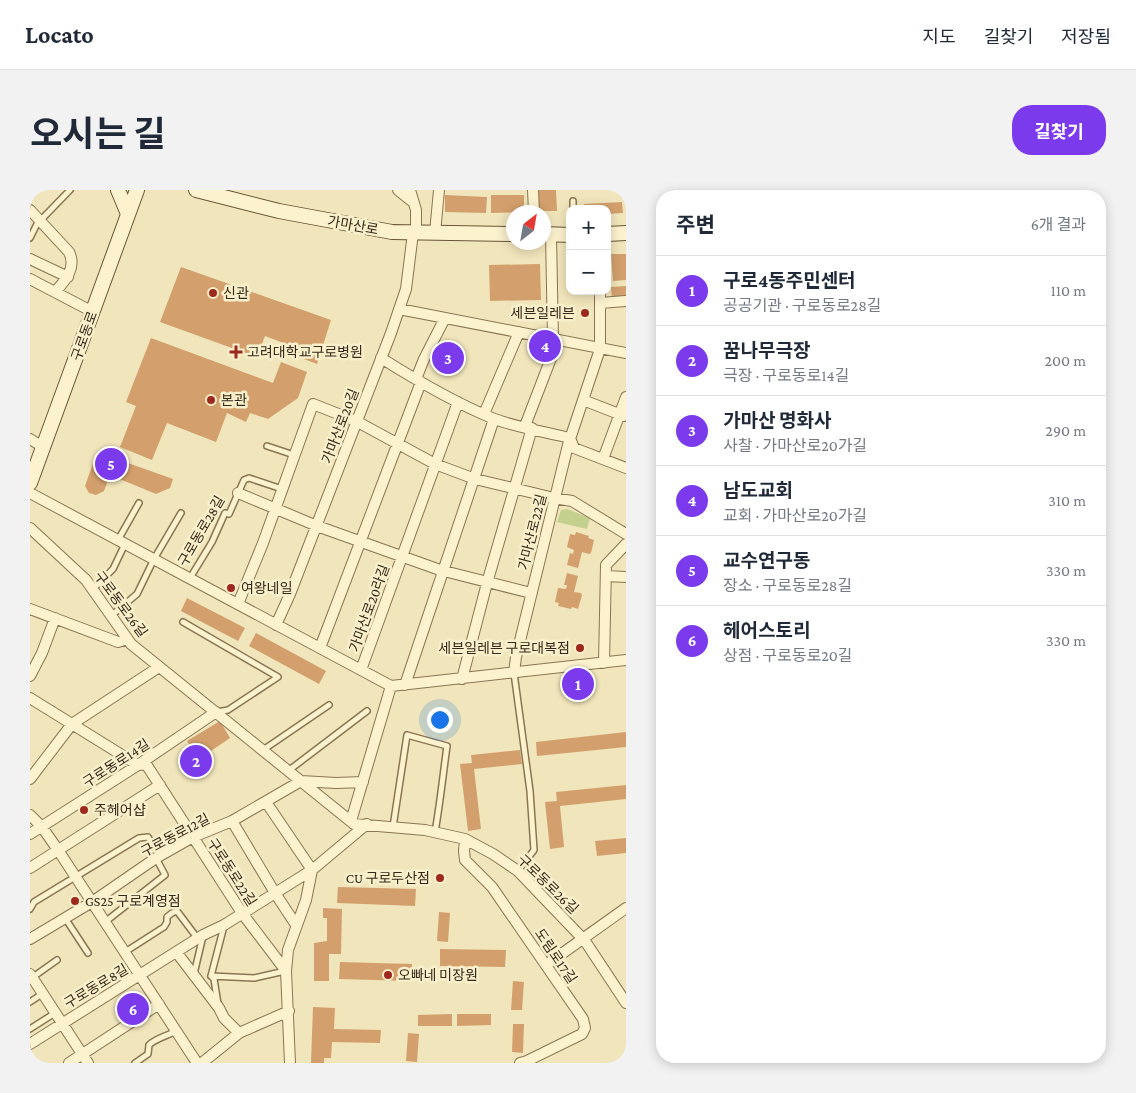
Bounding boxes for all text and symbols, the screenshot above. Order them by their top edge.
text: Locato [25,21,94,48]
text: 지도 [923,27,956,47]
text: 길찾기 [984,27,1033,47]
text: 저장됨 [1061,27,1111,47]
button: 길찾기 [1012,105,1106,155]
text: 오시는 길 [30,115,166,154]
north arrow [506,205,551,250]
map controls [566,205,611,295]
button: + [566,205,611,250]
street label: 가마산로 [326,213,380,237]
text: 주변 [676,213,715,237]
text: 6개 결과 [1031,216,1086,233]
button: − [566,250,611,295]
text: 구로4동주민센터 [723,270,856,291]
text: 1 [689,282,695,299]
text: 110 m [1050,282,1086,299]
place label: 신관 [223,285,249,301]
marker: 신관 [207,287,219,299]
text: 공공기관 · 구로동로28길 [723,297,882,314]
place label: 세븐일레븐 [511,305,575,321]
marker: 세븐일레븐 [579,307,591,319]
street label: 구로동로 [68,309,100,363]
pin: 4 [529,327,561,365]
pin: 3 [432,339,464,377]
text: 꿈나무극장 [723,340,810,361]
place label: 고려대학교구로병원 [247,344,363,360]
marker: 고려대학교구로병원 [229,345,243,359]
text: 2 [688,352,696,369]
text: 200 m [1044,352,1086,369]
text: 극장 · 구로동로14길 [723,367,849,384]
street label: 가마산로20길 [318,386,362,466]
place label: 본관 [221,392,247,408]
marker: 본관 [205,394,217,406]
text: 가마산 명화사 [723,410,832,431]
text: 3 [688,422,696,439]
text: 290 m [1045,422,1086,439]
text: 사찰 · 가마산로20가길 [723,437,867,454]
pin: 5 [95,445,127,483]
text: 남도교회 [723,480,793,501]
street label: 가마산로22길 [515,492,549,572]
text: 4 [688,492,696,509]
text: 310 m [1048,492,1086,509]
street label: 구로동로28길 [174,493,228,569]
text: 교회 · 가마산로20가길 [723,507,867,524]
text: 교수연구동 [723,550,810,571]
street label: 가마산로20라길 [346,562,392,654]
text: 5 [688,562,696,579]
text: 330 m [1046,562,1086,579]
street label: 구로동로26길 [91,568,151,640]
text: 장소 · 구로동로28길 [723,577,852,594]
place label: 여왕네일 [241,580,293,596]
marker: 여왕네일 [225,582,237,594]
text: 헤어스토리 [723,620,810,641]
text: 6 [688,632,696,649]
text: 330 m [1046,632,1086,649]
place label: 세븐일레븐 구로대복점 [439,640,570,656]
marker: 세븐일레븐 구로대복점 [574,642,586,654]
text: 상점 · 구로동로20길 [723,647,853,664]
pin: 1 [562,665,594,703]
your location [427,707,453,733]
street label: 구로동로14길 [80,736,152,790]
pin: 2 [180,742,212,780]
place label: 주헤어샵 [94,802,146,818]
marker: 주헤어샵 [78,804,90,816]
street label: 구로동로12길 [138,810,212,860]
street label: 구로동로22길 [204,835,260,909]
street label: 구로동로26길 [514,851,582,917]
place label: CU 구로두산점 [346,870,430,886]
marker: CU 구로두산점 [434,872,446,884]
place label: GS25 구로계영점 [85,893,181,909]
marker: GS25 구로계영점 [69,895,81,907]
street label: 도림로17길 [532,926,580,986]
street label: 구로동로8길 [61,961,131,1011]
place label: 오빠네 미장원 [398,967,478,983]
marker: 오빠네 미장원 [382,969,394,981]
pin: 6 [117,990,149,1028]

